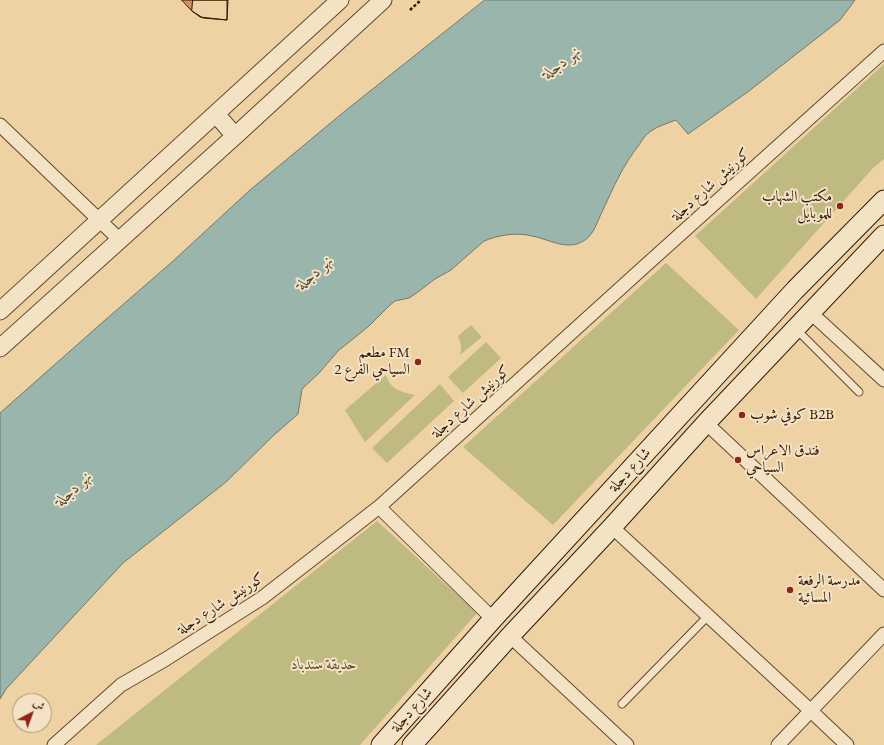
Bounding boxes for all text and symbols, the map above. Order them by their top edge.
water label: نهر دجلة [539,42,585,84]
street label: كورنيش شارع دجلة [668,145,754,225]
place label: مكتب الشهاب للموبايل [762,188,832,223]
marker: مكتب الشهاب للموبايل [835,201,845,211]
water label: نهر دجلة [292,251,338,295]
place label: مطعم FM السياحي الفرع 2 [334,344,410,379]
marker: مطعم FM السياحي الفرع 2 [413,357,423,367]
street label: كورنيش شارع دجلة [428,362,514,442]
place label: كوفي شوب B2B [750,406,834,424]
marker: كوفي شوب B2B [737,410,747,420]
place label: فندق الاعراس السياحي [746,442,820,477]
street label: شارع دجلة [605,444,655,496]
marker: فندق الاعراس السياحي [733,455,743,465]
water label: نهر دجلة [52,467,96,511]
street label: كورنيش شارع دجلة [174,569,268,639]
place label: مدرسة الرفعة المسائية [798,572,861,607]
marker: مدرسة الرفعة المسائية [785,585,795,595]
park label: حديقة سندباد [291,656,357,674]
street label: شارع دجلة [387,684,437,736]
north arrow [12,693,52,733]
text: ش [30,696,48,714]

